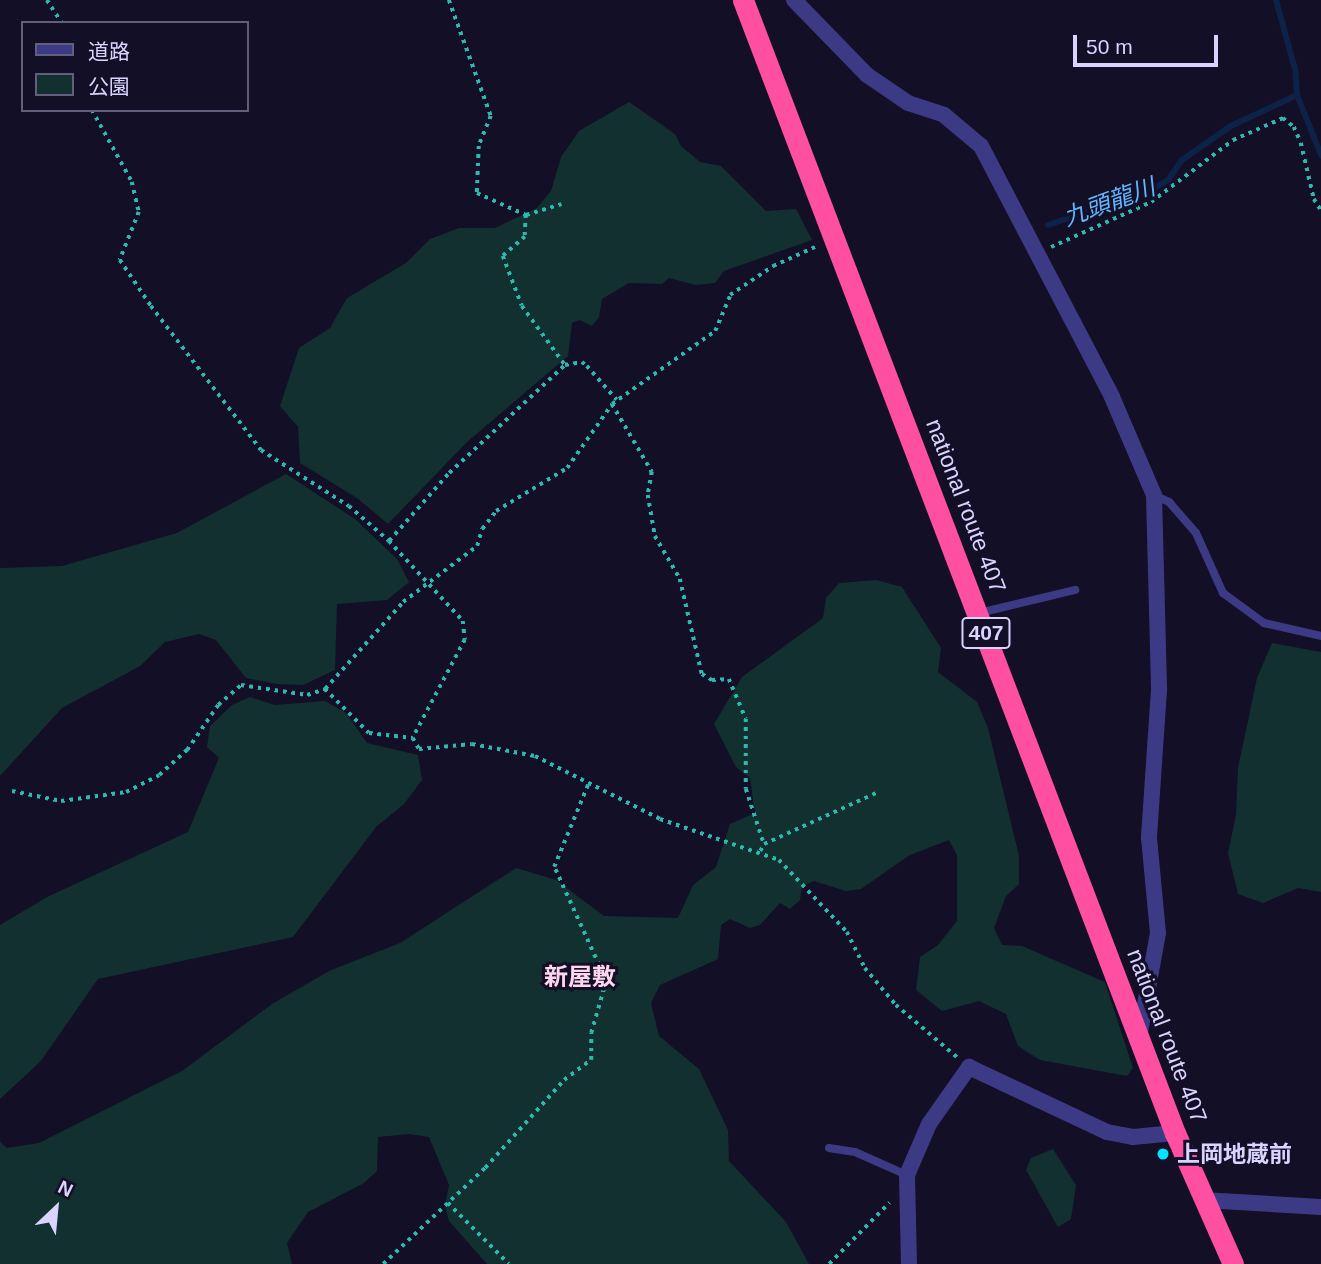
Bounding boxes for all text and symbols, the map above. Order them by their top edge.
legend [21,21,248,112]
scale bar [1076,21,1221,65]
text: 50 m [1086,35,1133,58]
text: 道路 [88,40,130,63]
text: 公園 [88,75,130,98]
water label: 九頭龍川 [1059,172,1159,232]
street label: national route 407 [920,415,1012,597]
road number: 407 [960,616,1012,650]
street label: national route 407 [1121,945,1213,1127]
district label: 新屋敷 [544,963,616,991]
place label: 上岡地蔵前 [1177,1140,1292,1168]
marker: 上岡地蔵前 [1155,1146,1171,1162]
north arrow [21,1173,91,1243]
text: N [55,1176,76,1201]

